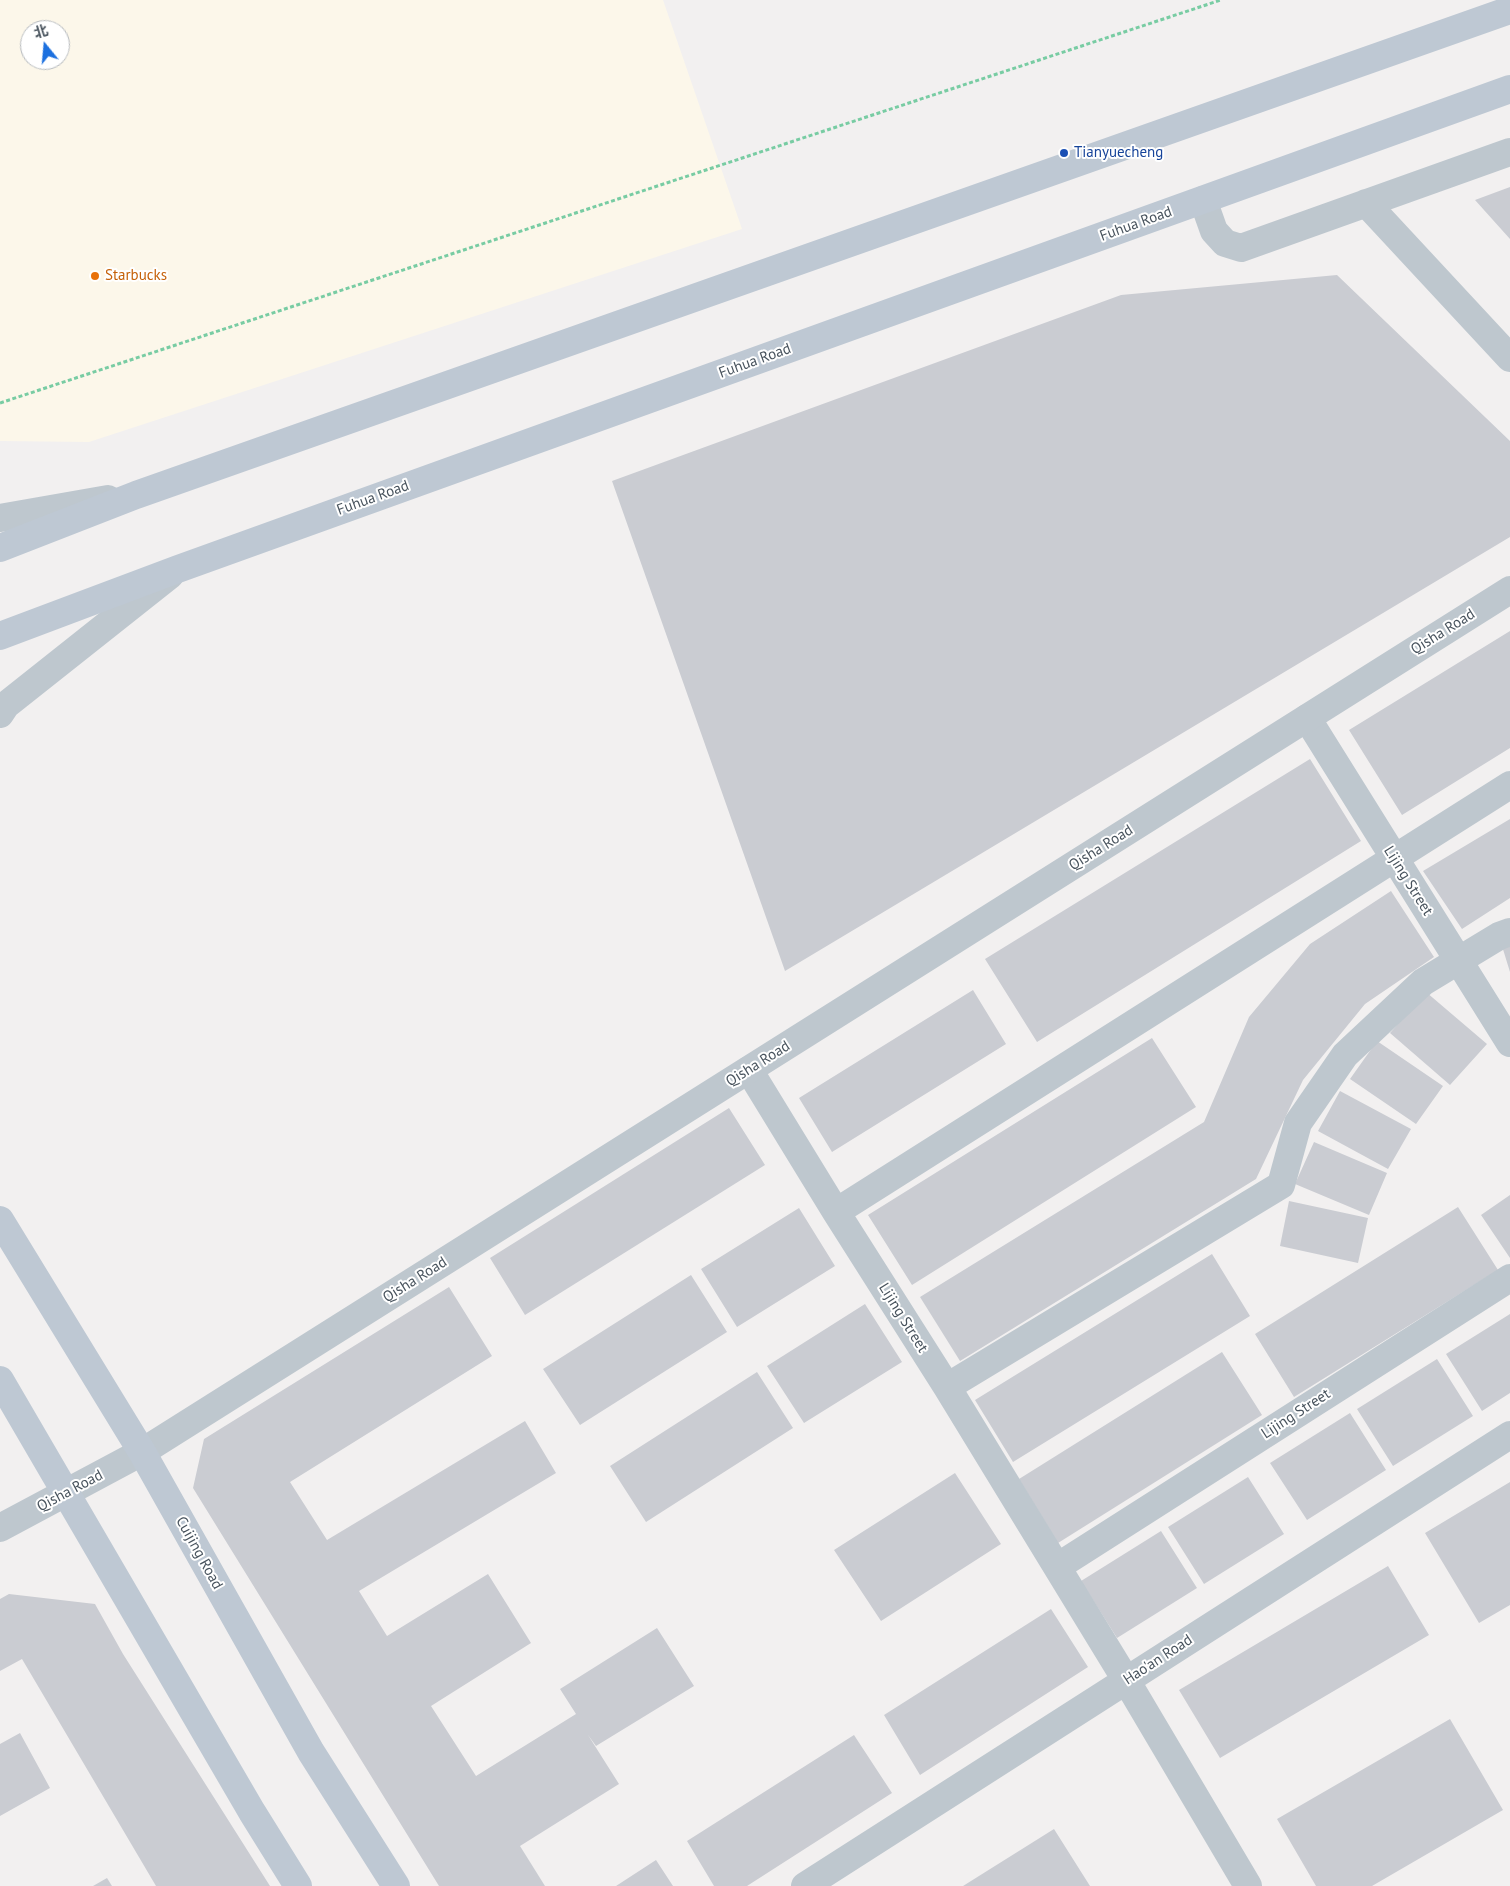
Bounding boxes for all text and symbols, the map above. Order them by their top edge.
north arrow [20,20,70,70]
text: 北 [32,21,50,42]
place label: Tianyuecheng [1074,144,1163,162]
marker: Tianyuecheng [1058,147,1070,159]
street label: Fuhua Road [1098,203,1174,245]
place label: Starbucks [105,267,167,285]
marker: Starbucks [89,270,101,282]
street label: Fuhua Road [717,340,793,382]
street label: Fuhua Road [335,477,411,519]
street label: Qisha Road [1408,605,1478,659]
street label: Qisha Road [1066,821,1136,875]
street label: Lijing Street [1380,843,1436,919]
street label: Qisha Road [723,1037,793,1091]
street label: Qisha Road [380,1253,450,1307]
street label: Lijing Street [875,1280,931,1356]
street label: Lijing Street [1258,1385,1334,1443]
street label: Qisha Road [34,1466,106,1516]
street label: Cuijing Road [172,1513,226,1593]
street label: Hao'an Road [1120,1631,1196,1689]

